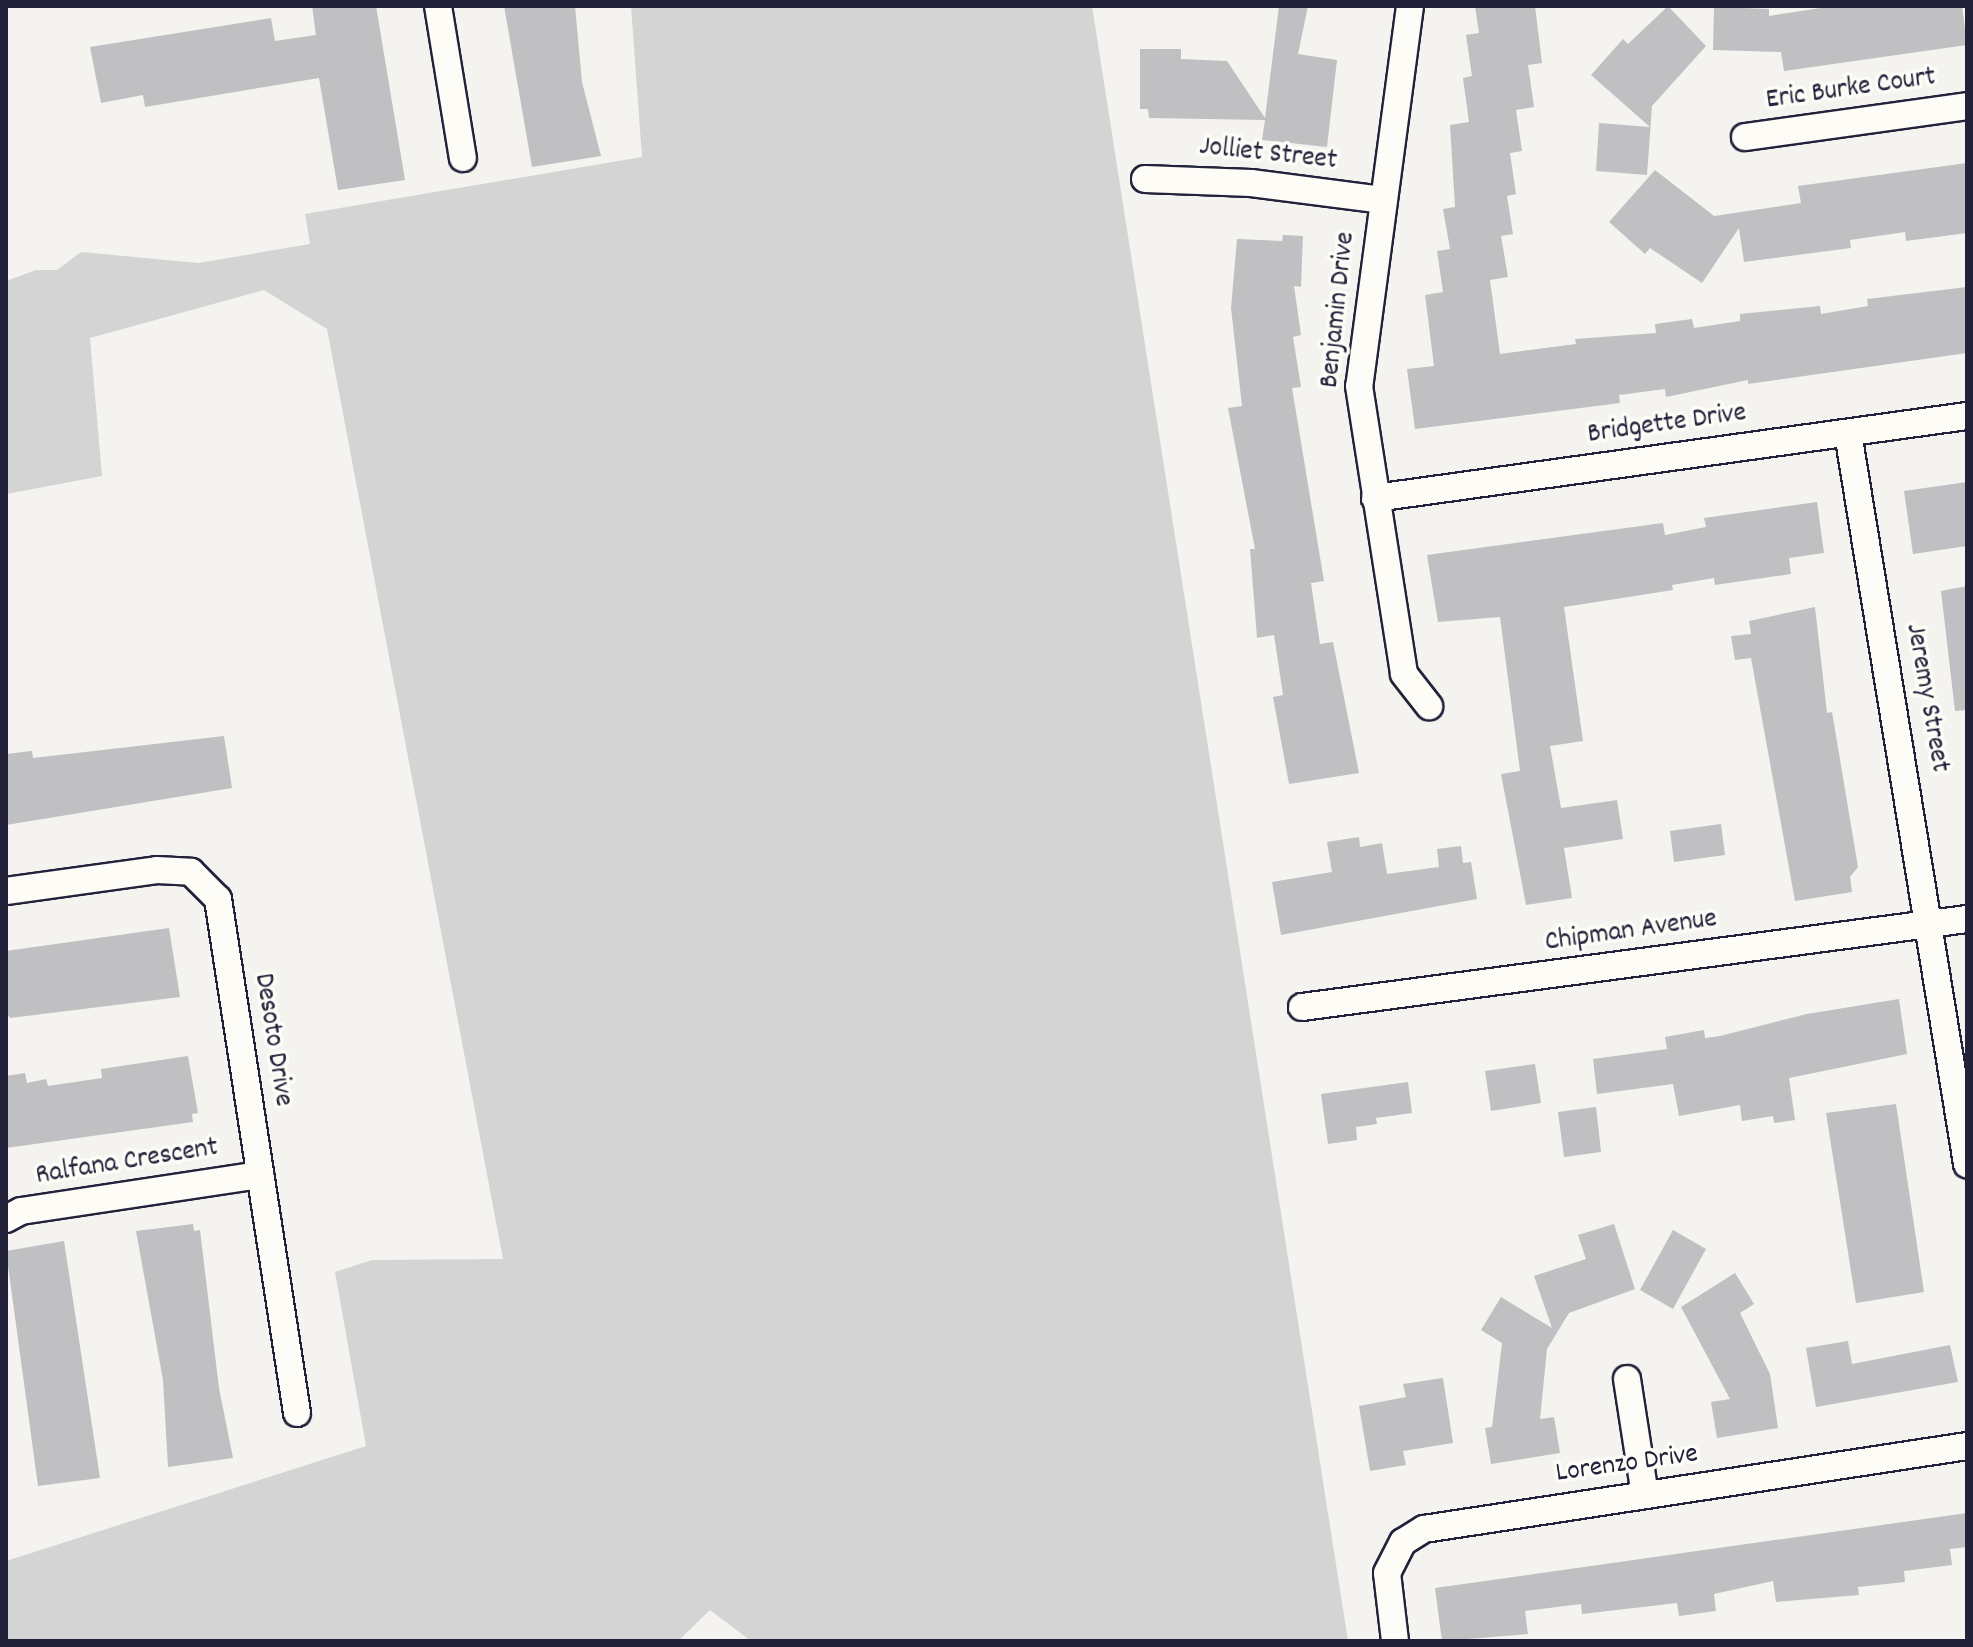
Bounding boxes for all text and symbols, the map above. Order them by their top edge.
street label: Eric Burke Court [1764,61,1938,119]
street label: Jolliet Street [1198,131,1338,179]
street label: Benjamin Drive [1314,230,1364,390]
street label: Bridgette Drive [1586,397,1748,453]
street label: Jeremy Street [1896,621,1956,775]
street label: Chipman Avenue [1543,903,1719,961]
street label: Desoto Drive [245,971,299,1109]
street label: Ralfana Crescent [33,1132,221,1194]
street label: Lorenzo Drive [1554,1438,1700,1492]

